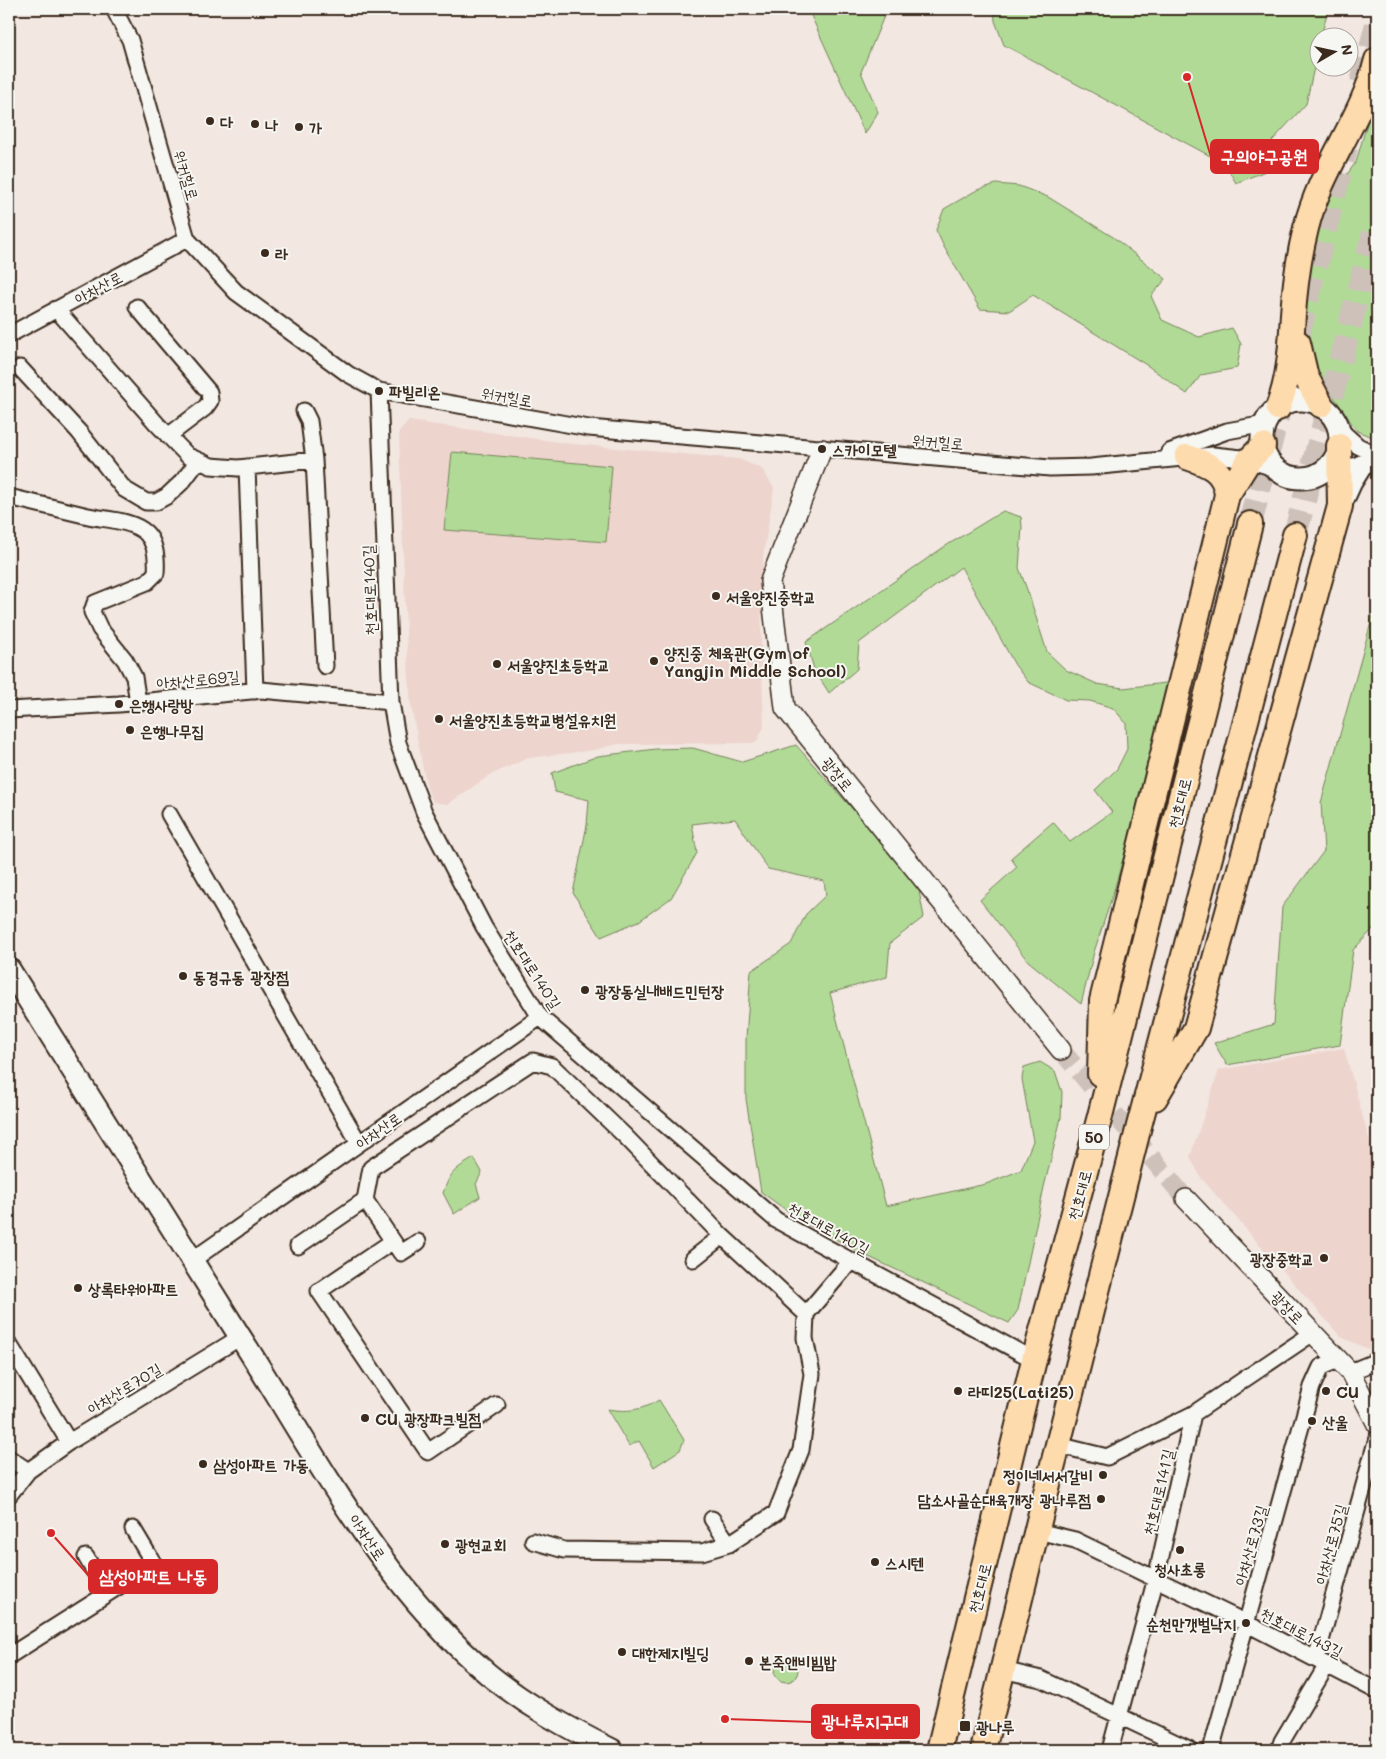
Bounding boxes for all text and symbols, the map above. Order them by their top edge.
north arrow [1308,28,1358,78]
text: N [1337,43,1358,57]
place label: 다 [220,111,234,132]
place label: 나 [265,114,279,135]
marker: 다 [204,115,216,127]
place label: 가 [309,117,322,138]
marker: 나 [249,118,261,130]
marker: 가 [293,121,305,133]
callout: 구의야구공원 [1211,140,1318,173]
text: 구의야구공원 [1221,144,1307,168]
street label: 워커힐로 [170,147,204,203]
place label: 라 [275,243,289,264]
marker: 라 [259,247,271,259]
street label: 아차산로 [70,266,126,308]
place label: 파빌리온 [389,381,441,402]
street label: 워커힐로 [480,381,534,411]
marker: 파빌리온 [373,385,385,397]
street label: 워커힐로 [911,428,965,454]
place label: 스카이모텔 [832,439,898,460]
marker: 스카이모텔 [816,443,828,455]
street label: 천호대로140길 [357,544,381,636]
place label: 서울양진중학교 [726,586,816,607]
marker: 서울양진중학교 [710,590,722,602]
place label: 양진중 체육관(Gym of Yangjin Middle School) [664,642,846,681]
place label: 서울양진초등학교 [507,654,610,675]
marker: 양진중 체육관(Gym of Yangjin Middle School) [648,655,660,667]
marker: 서울양진초등학교 [491,658,503,670]
street label: 아차산로69길 [155,665,241,693]
place label: 은행사랑방 [129,694,194,715]
marker: 은행사랑방 [113,698,125,710]
place label: 서울양진초등학교병설유치원 [449,709,617,730]
marker: 서울양진초등학교병설유치원 [433,713,445,725]
place label: 은행나무집 [140,720,204,741]
marker: 은행나무집 [124,724,136,736]
street label: 광장로 [818,752,858,796]
street label: 천호대로 [1163,775,1195,831]
street label: 천호대로140길 [499,925,567,1013]
place label: 동경규동 광장점 [193,966,289,987]
marker: 동경규동 광장점 [177,970,189,982]
place label: 광장동실내배드민턴장 [595,980,724,1001]
marker: 광장동실내배드민턴장 [579,984,591,996]
street label: 아차산로 [351,1107,405,1153]
road number: 50 [1079,1124,1109,1150]
street label: 천호대로 [1062,1167,1096,1223]
street label: 천호대로140길 [784,1197,874,1259]
place label: 광장중학교 [1250,1248,1314,1269]
marker: 광장중학교 [1318,1252,1330,1264]
place label: 상록타워아파트 [88,1278,178,1299]
marker: 상록타워아파트 [72,1282,84,1294]
street label: 광장로 [1267,1286,1309,1328]
street label: 아차산로70길 [83,1358,165,1418]
place label: 라띠25(Lati25) [968,1381,1074,1402]
place label: CU [1336,1381,1359,1402]
marker: 라띠25(Lati25) [952,1385,964,1397]
marker: CU [1320,1385,1332,1397]
place label: CU 광장파크빌점 [375,1408,481,1429]
place label: 산울 [1322,1411,1348,1432]
marker: CU 광장파크빌점 [359,1412,371,1424]
marker: 산울 [1306,1415,1318,1427]
street label: 천호대로141길 [1138,1447,1178,1537]
place label: 삼성아파트 가동 [213,1454,309,1475]
marker: 삼성아파트 가동 [197,1458,209,1470]
place label: 정이네서서갈비 [1003,1465,1093,1486]
marker: 정이네서서갈비 [1097,1469,1109,1481]
place label: 담소사골순대육개장 광나루점 [918,1489,1091,1510]
marker: 담소사골순대육개장 광나루점 [1095,1493,1107,1505]
street label: 아차산로75길 [1309,1501,1351,1587]
street label: 아차산로73길 [1229,1502,1272,1588]
street label: 아차산로 [345,1510,391,1564]
place label: 광현교회 [455,1534,507,1555]
marker: 광현교회 [439,1538,451,1550]
marker: 청사초롱 [1174,1544,1186,1556]
place label: 스시텐 [885,1552,924,1573]
marker: 스시텐 [869,1556,881,1568]
place label: 청사초롱 [1154,1558,1206,1579]
callout: 삼성아파트 나동 [89,1560,217,1593]
street label: 천호대로 [963,1560,995,1616]
text: 삼성아파트 나동 [99,1564,207,1588]
street label: 천호대로143길 [1257,1602,1347,1662]
place label: 순천만갯벌낙지 [1146,1613,1236,1634]
marker: 순천만갯벌낙지 [1240,1617,1252,1629]
place label: 대한제지빌딩 [632,1642,709,1663]
marker: 대한제지빌딩 [616,1646,628,1658]
place label: 본죽앤비빔밥 [759,1651,836,1672]
marker: 본죽앤비빔밥 [743,1655,755,1667]
callout: 광나루지구대 [812,1705,919,1738]
text: 광나루지구대 [822,1709,908,1733]
place label: 광나루 [976,1716,1015,1737]
marker: 광나루 [958,1719,972,1733]

